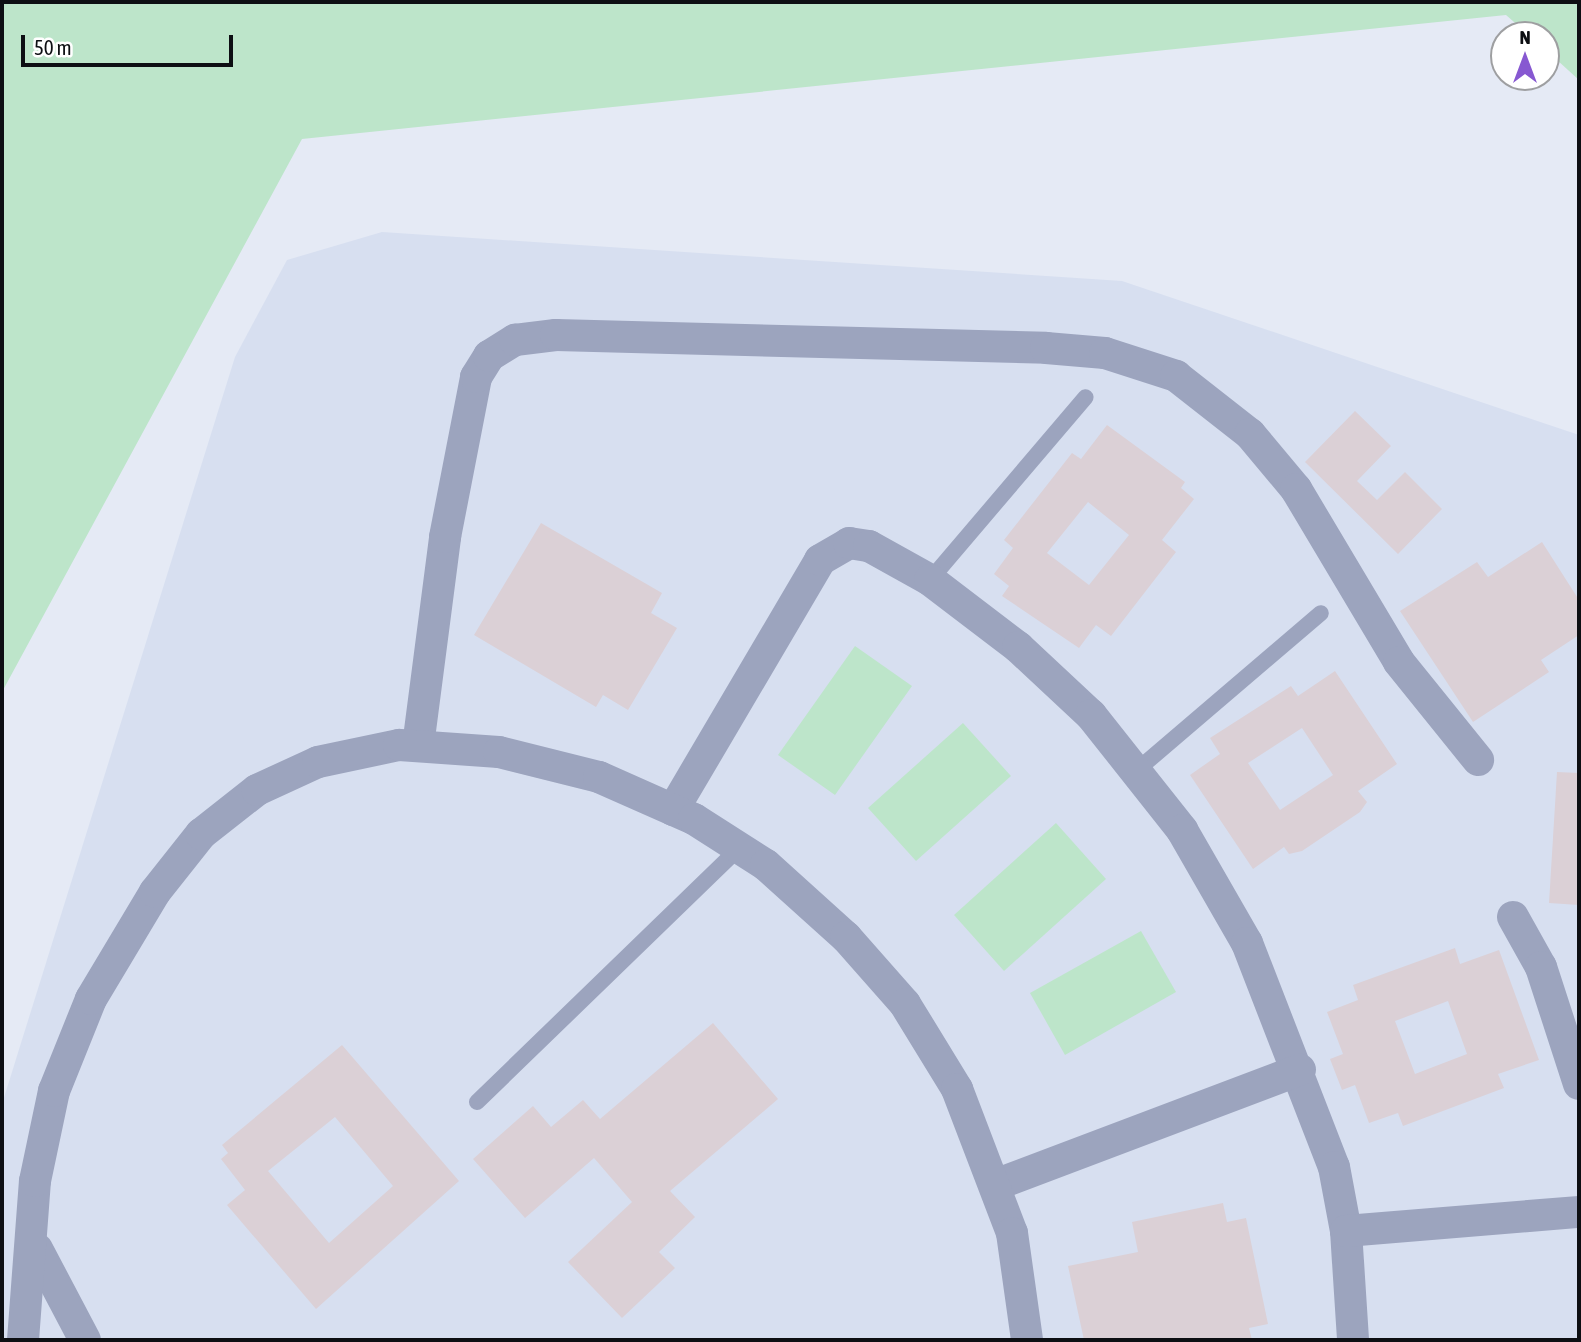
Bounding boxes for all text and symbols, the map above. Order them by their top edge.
scale bar [24,21,236,65]
north arrow [1490,21,1560,91]
text: N [1519,26,1531,48]
text: 50 m [34,35,72,59]

